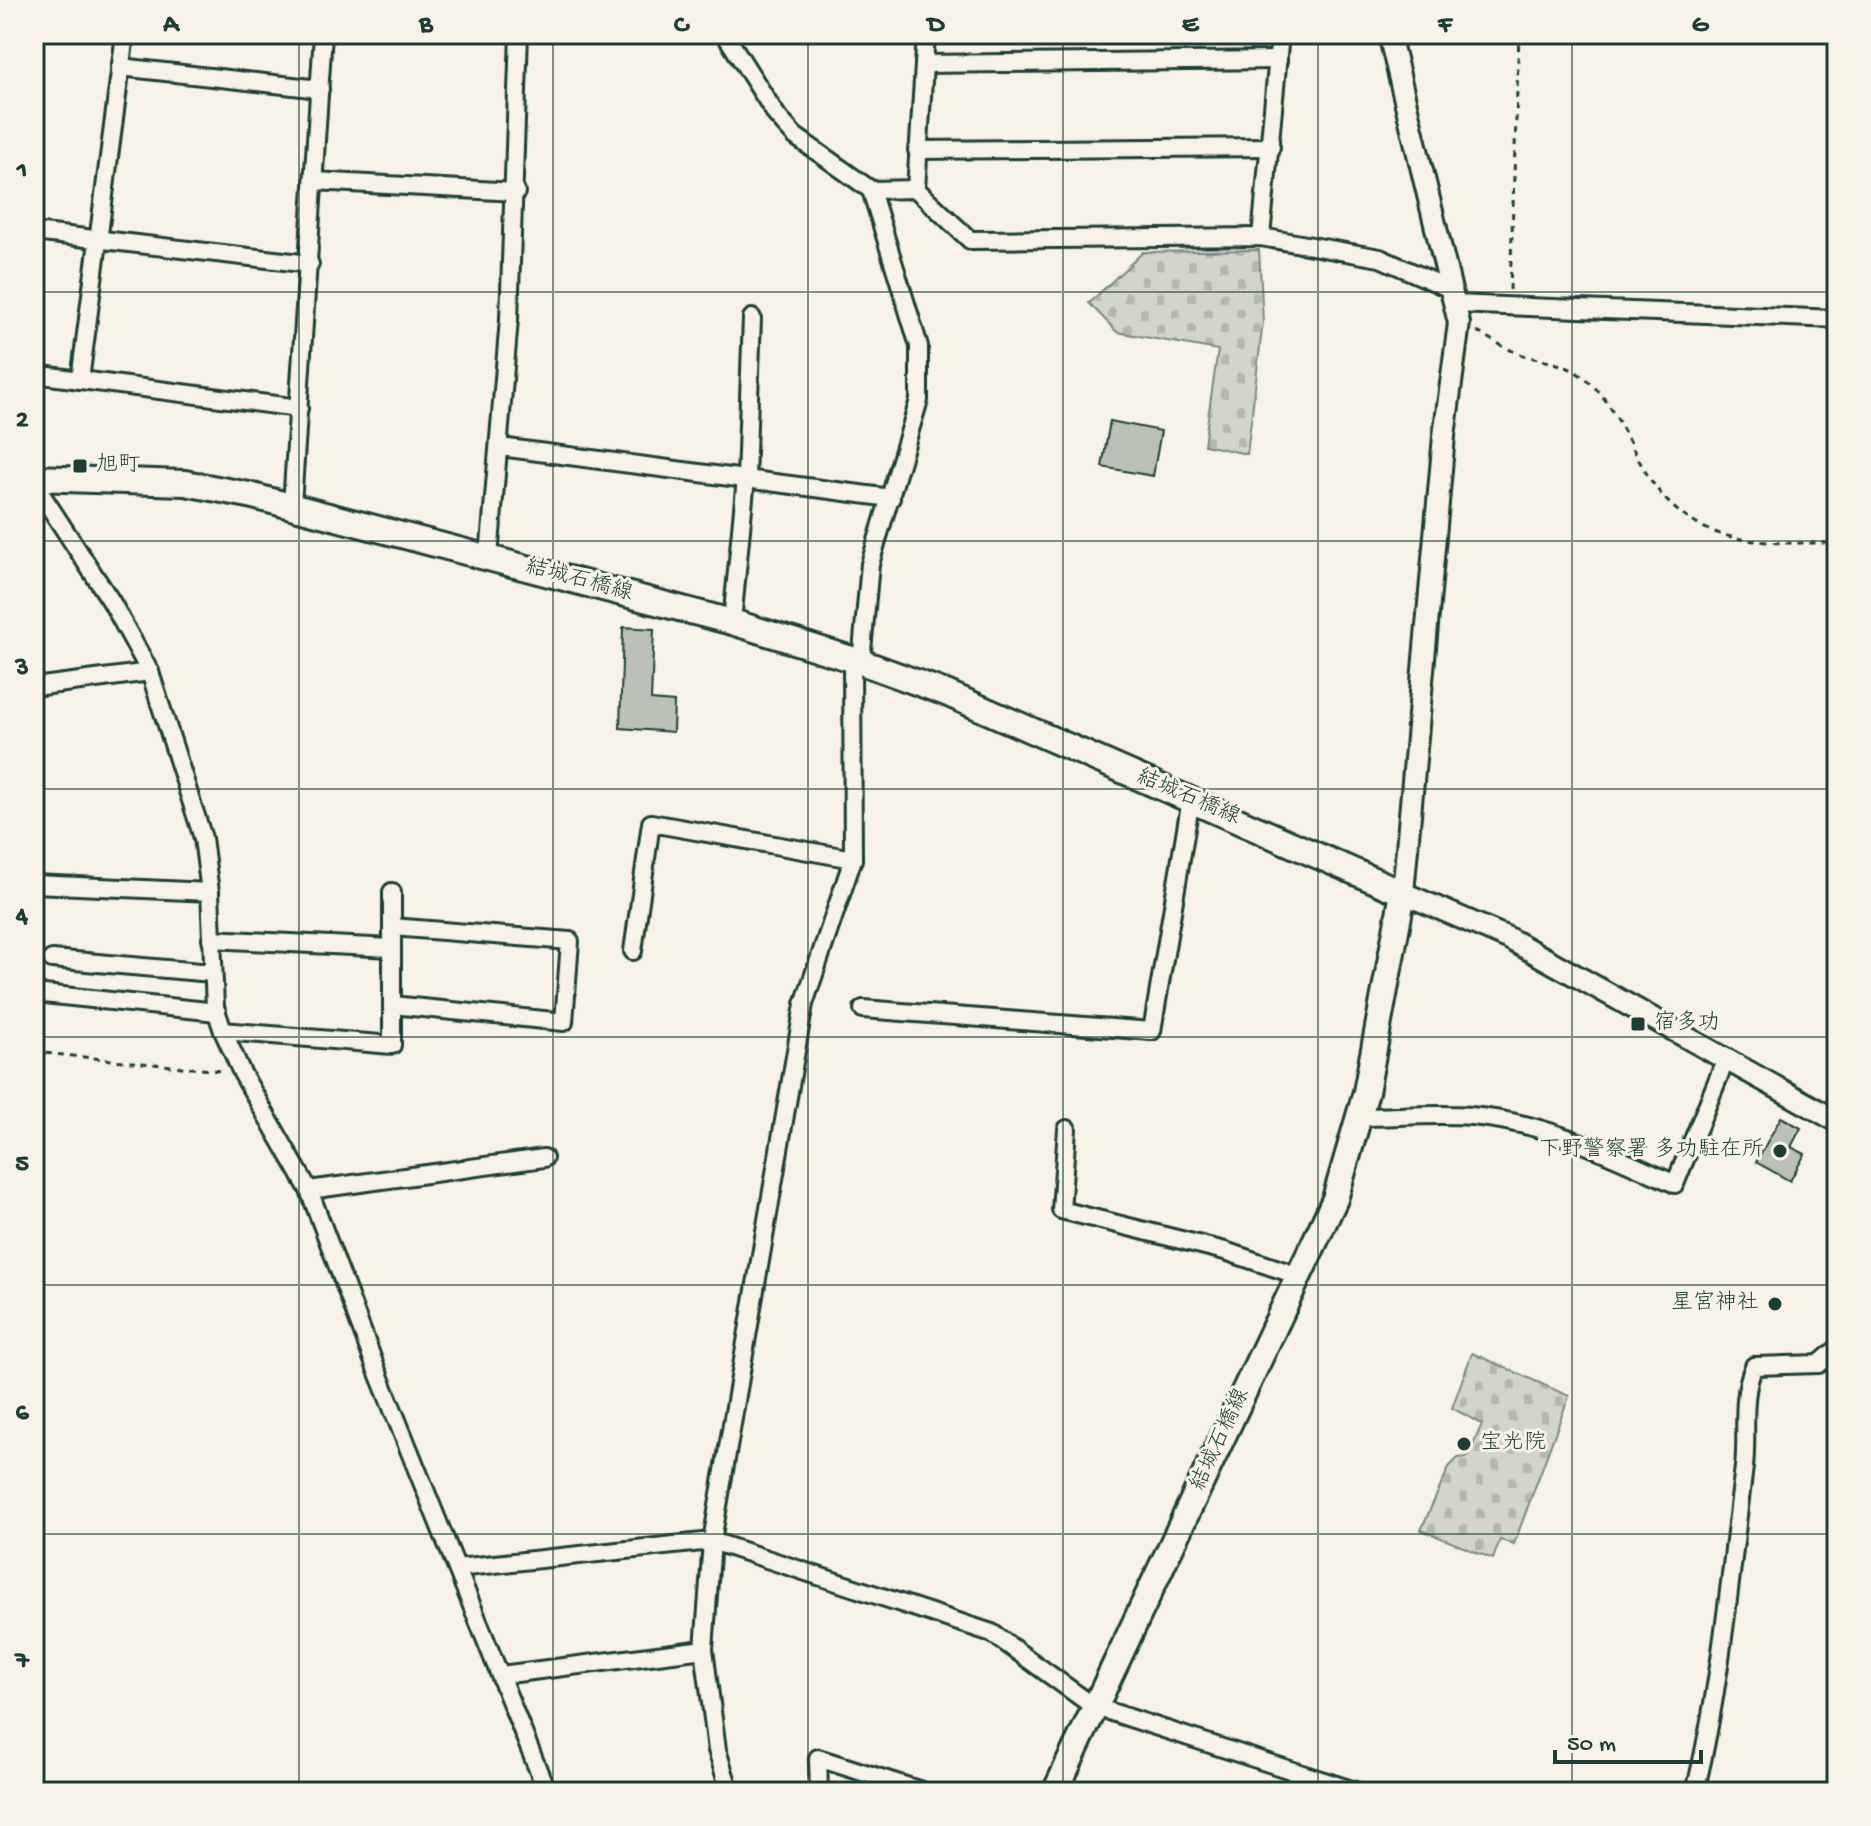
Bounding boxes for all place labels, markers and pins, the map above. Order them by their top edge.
place label: 旭町 [96,452,140,479]
marker: 旭町 [71,457,89,475]
place label: 宿多功 [1654,1010,1720,1037]
marker: 宿多功 [1629,1015,1647,1033]
place label: 下野警察署 多功駐在所 [1539,1137,1764,1164]
marker: 下野警察署 多功駐在所 [1771,1142,1789,1160]
place label: 星宮神社 [1671,1290,1759,1317]
marker: 星宮神社 [1766,1295,1784,1313]
place label: 宝光院 [1480,1430,1546,1457]
marker: 宝光院 [1455,1435,1473,1453]

